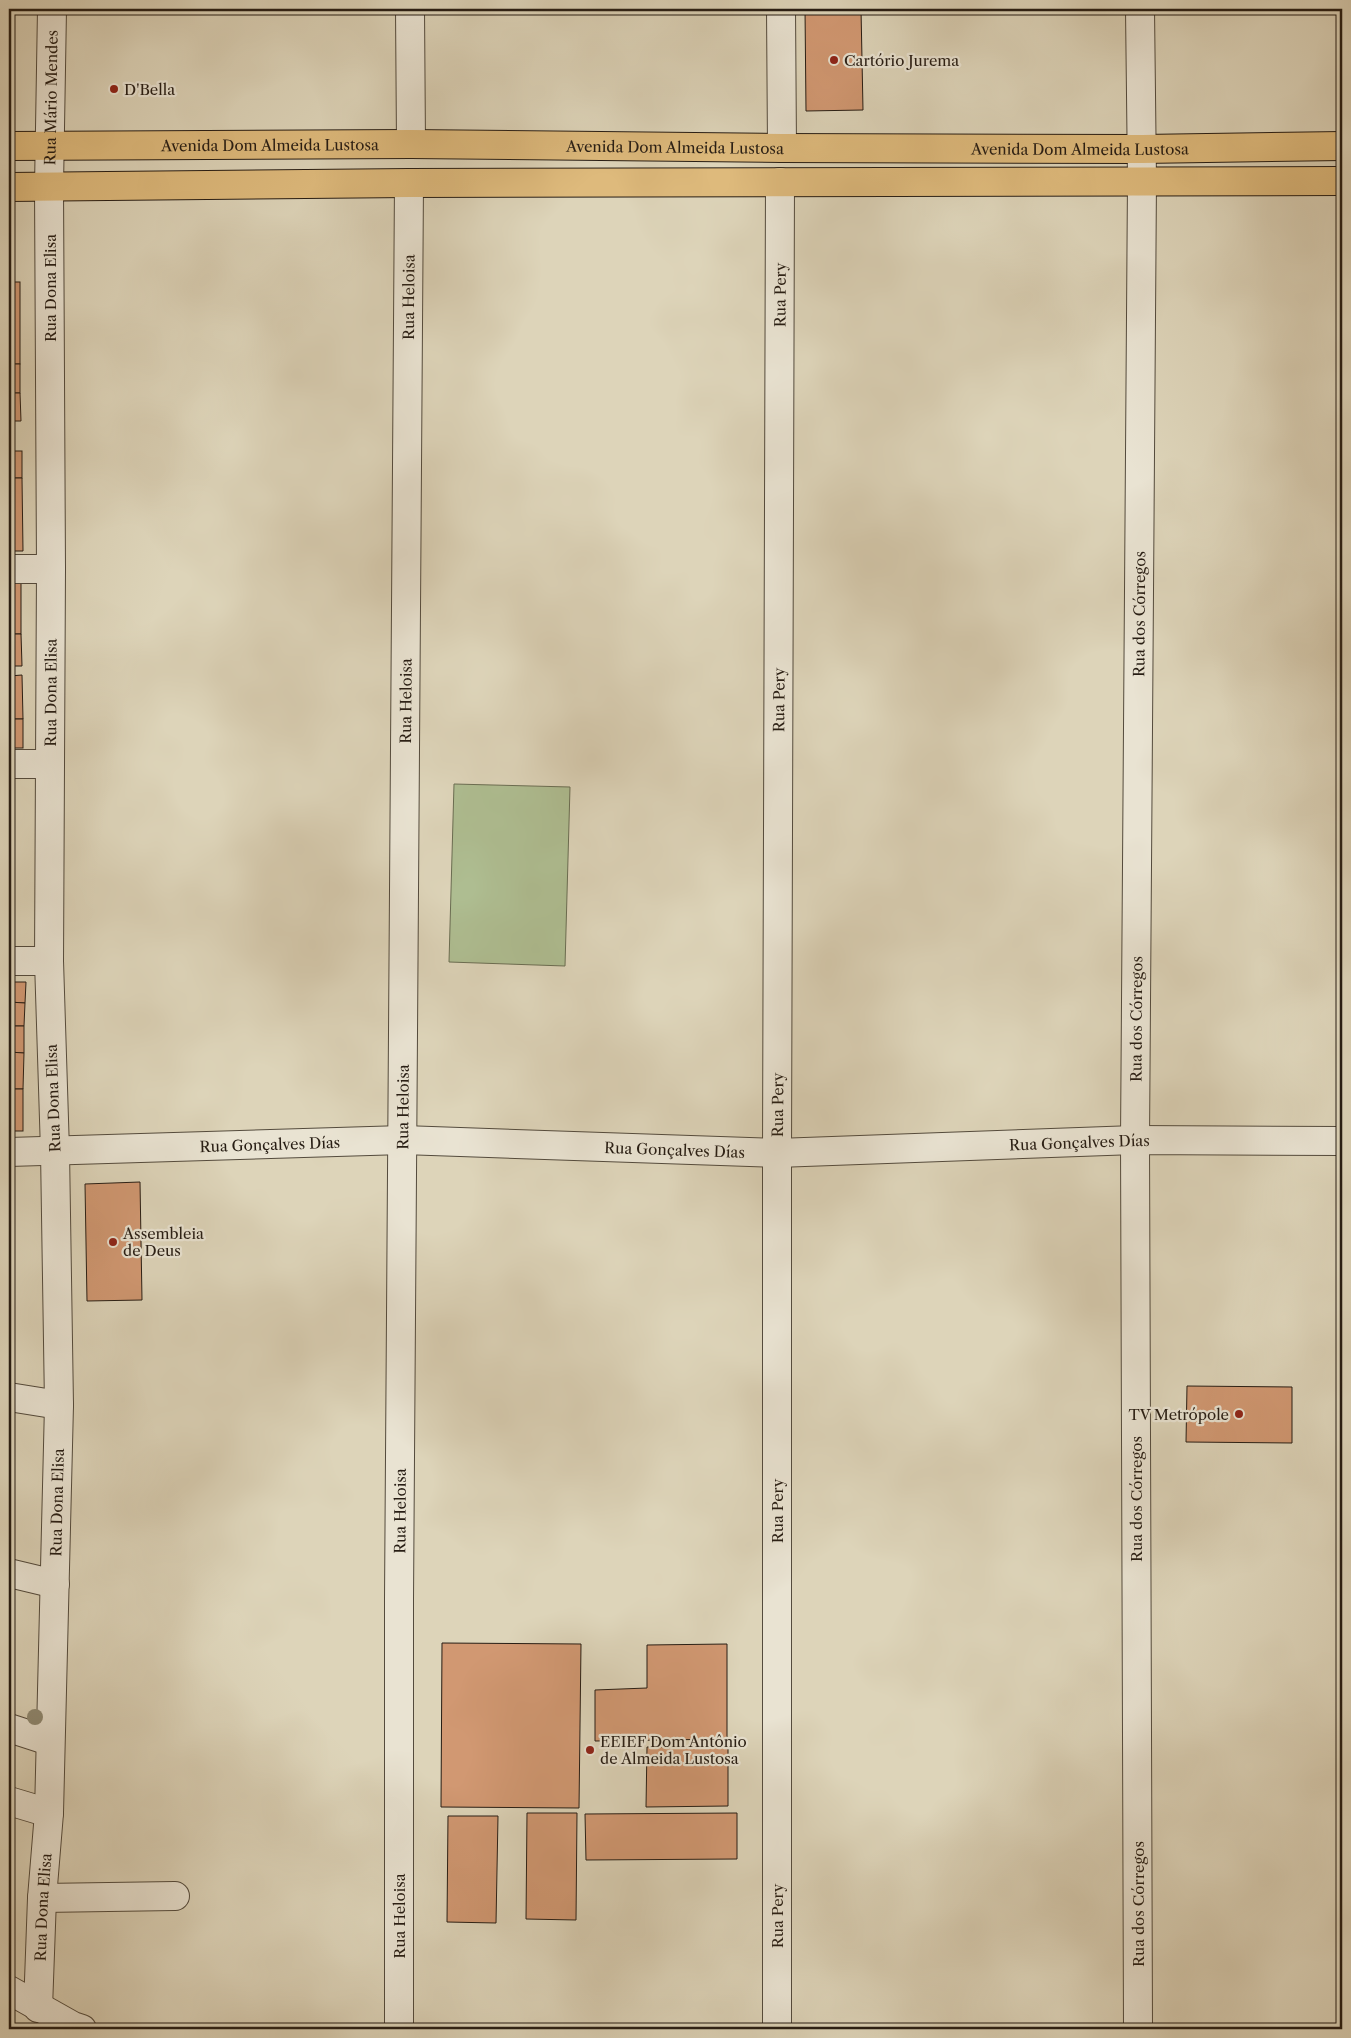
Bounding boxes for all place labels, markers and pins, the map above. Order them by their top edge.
place label: Cartório Jurema [844,51,959,70]
marker: Cartório Jurema [828,54,840,66]
place label: D'Bella [124,80,175,99]
marker: D'Bella [108,83,120,95]
place label: Assembleia de Deus [122,1224,204,1260]
marker: Assembleia de Deus [107,1236,119,1248]
place label: TV Metrópole [1128,1405,1229,1424]
marker: TV Metrópole [1233,1408,1245,1420]
place label: EEIEF Dom Antônio de Almeida Lustosa [600,1732,747,1768]
marker: EEIEF Dom Antônio de Almeida Lustosa [584,1744,596,1756]

